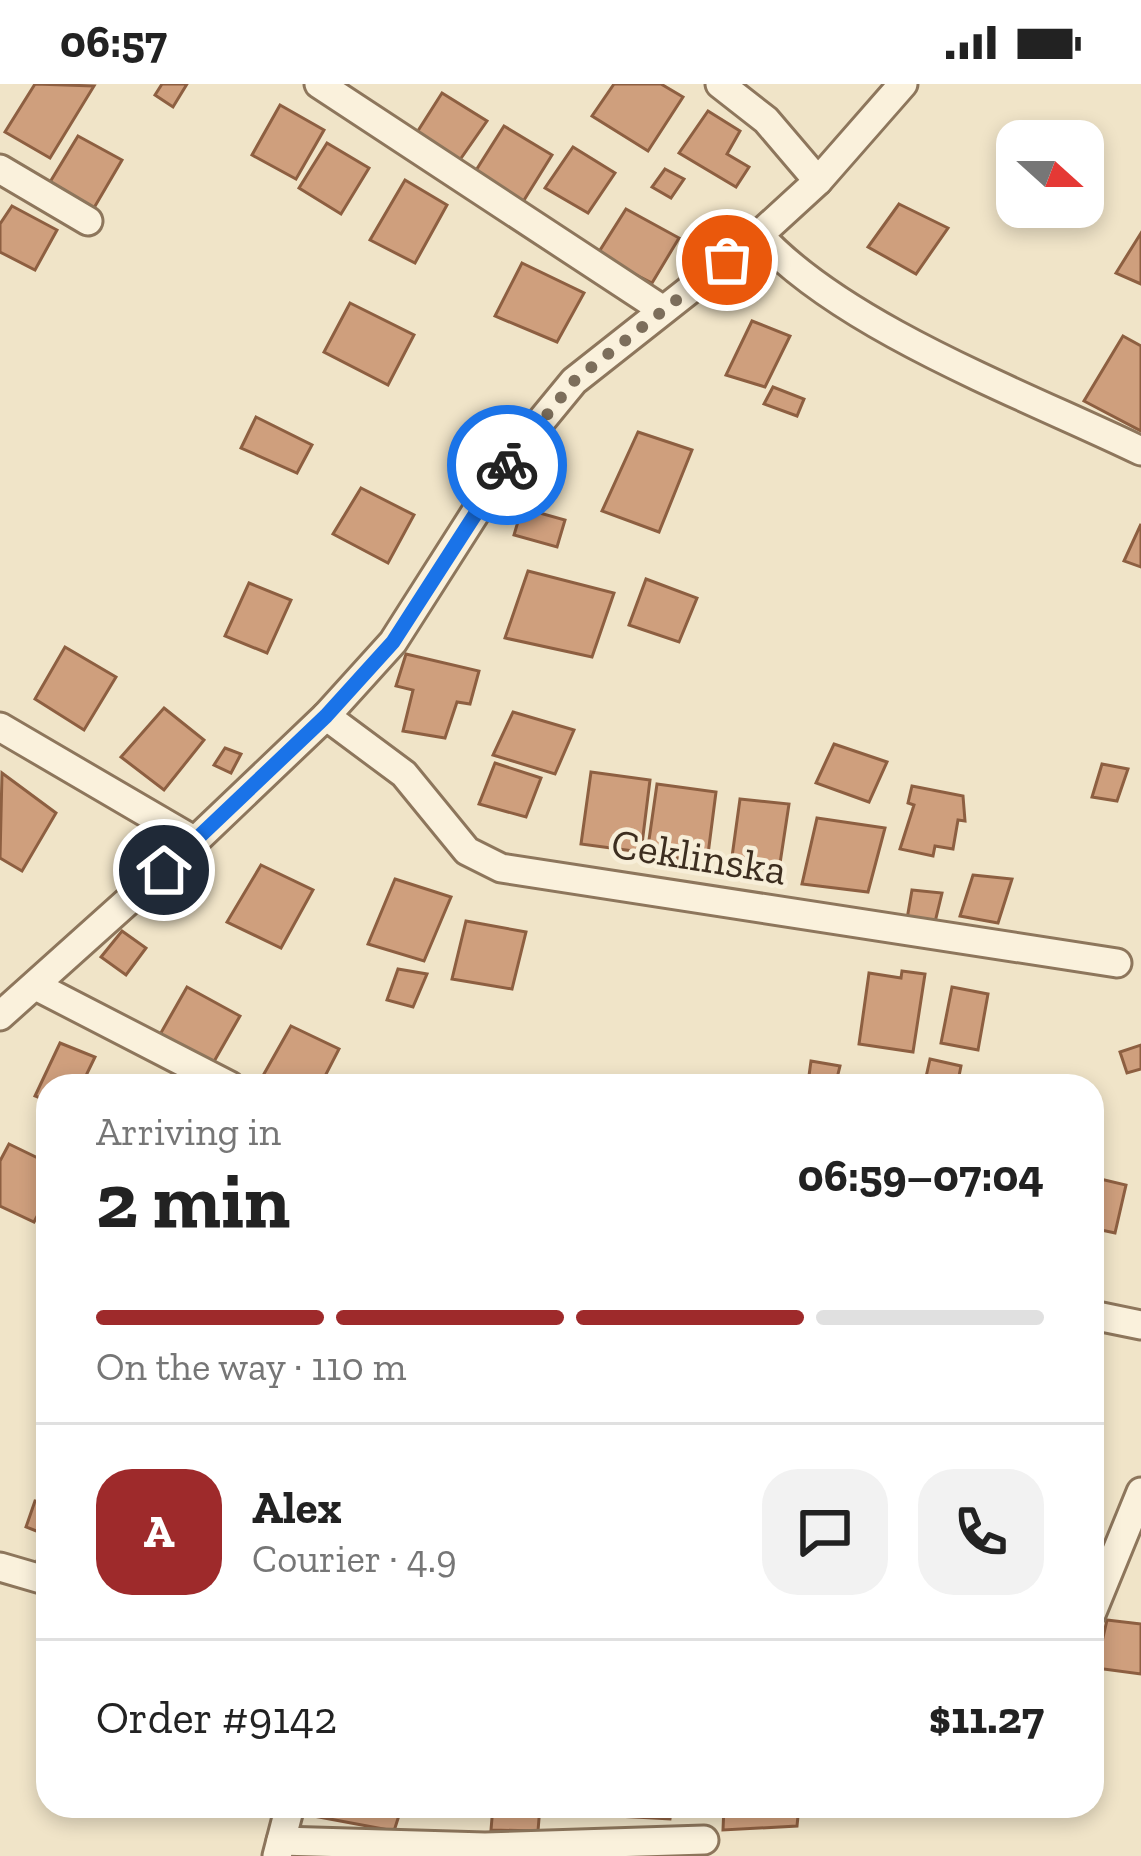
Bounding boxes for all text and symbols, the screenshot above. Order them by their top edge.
text: 06:57 [60,15,167,69]
north arrow [996,120,1104,228]
map controls [996,120,1104,228]
pin [676,209,778,311]
icon: bag [694,227,760,293]
courier [447,405,567,525]
icon: bike [474,432,540,498]
street label: Ceklinska [608,818,790,895]
pin [113,819,215,921]
icon: home [131,837,197,903]
text: Arriving in [96,1108,281,1155]
text: 06:59–07:04 [798,1149,1044,1203]
text: 2 min [96,1153,290,1247]
text: On the way · 110 m [96,1343,406,1390]
button: chat [762,1469,888,1595]
button: phone [918,1469,1044,1595]
text: Alex [252,1481,342,1535]
text: A [144,1505,174,1559]
text: Courier · 4.9 [252,1535,457,1582]
text: Order #9142 [96,1691,337,1745]
text: $11.27 [929,1691,1044,1745]

